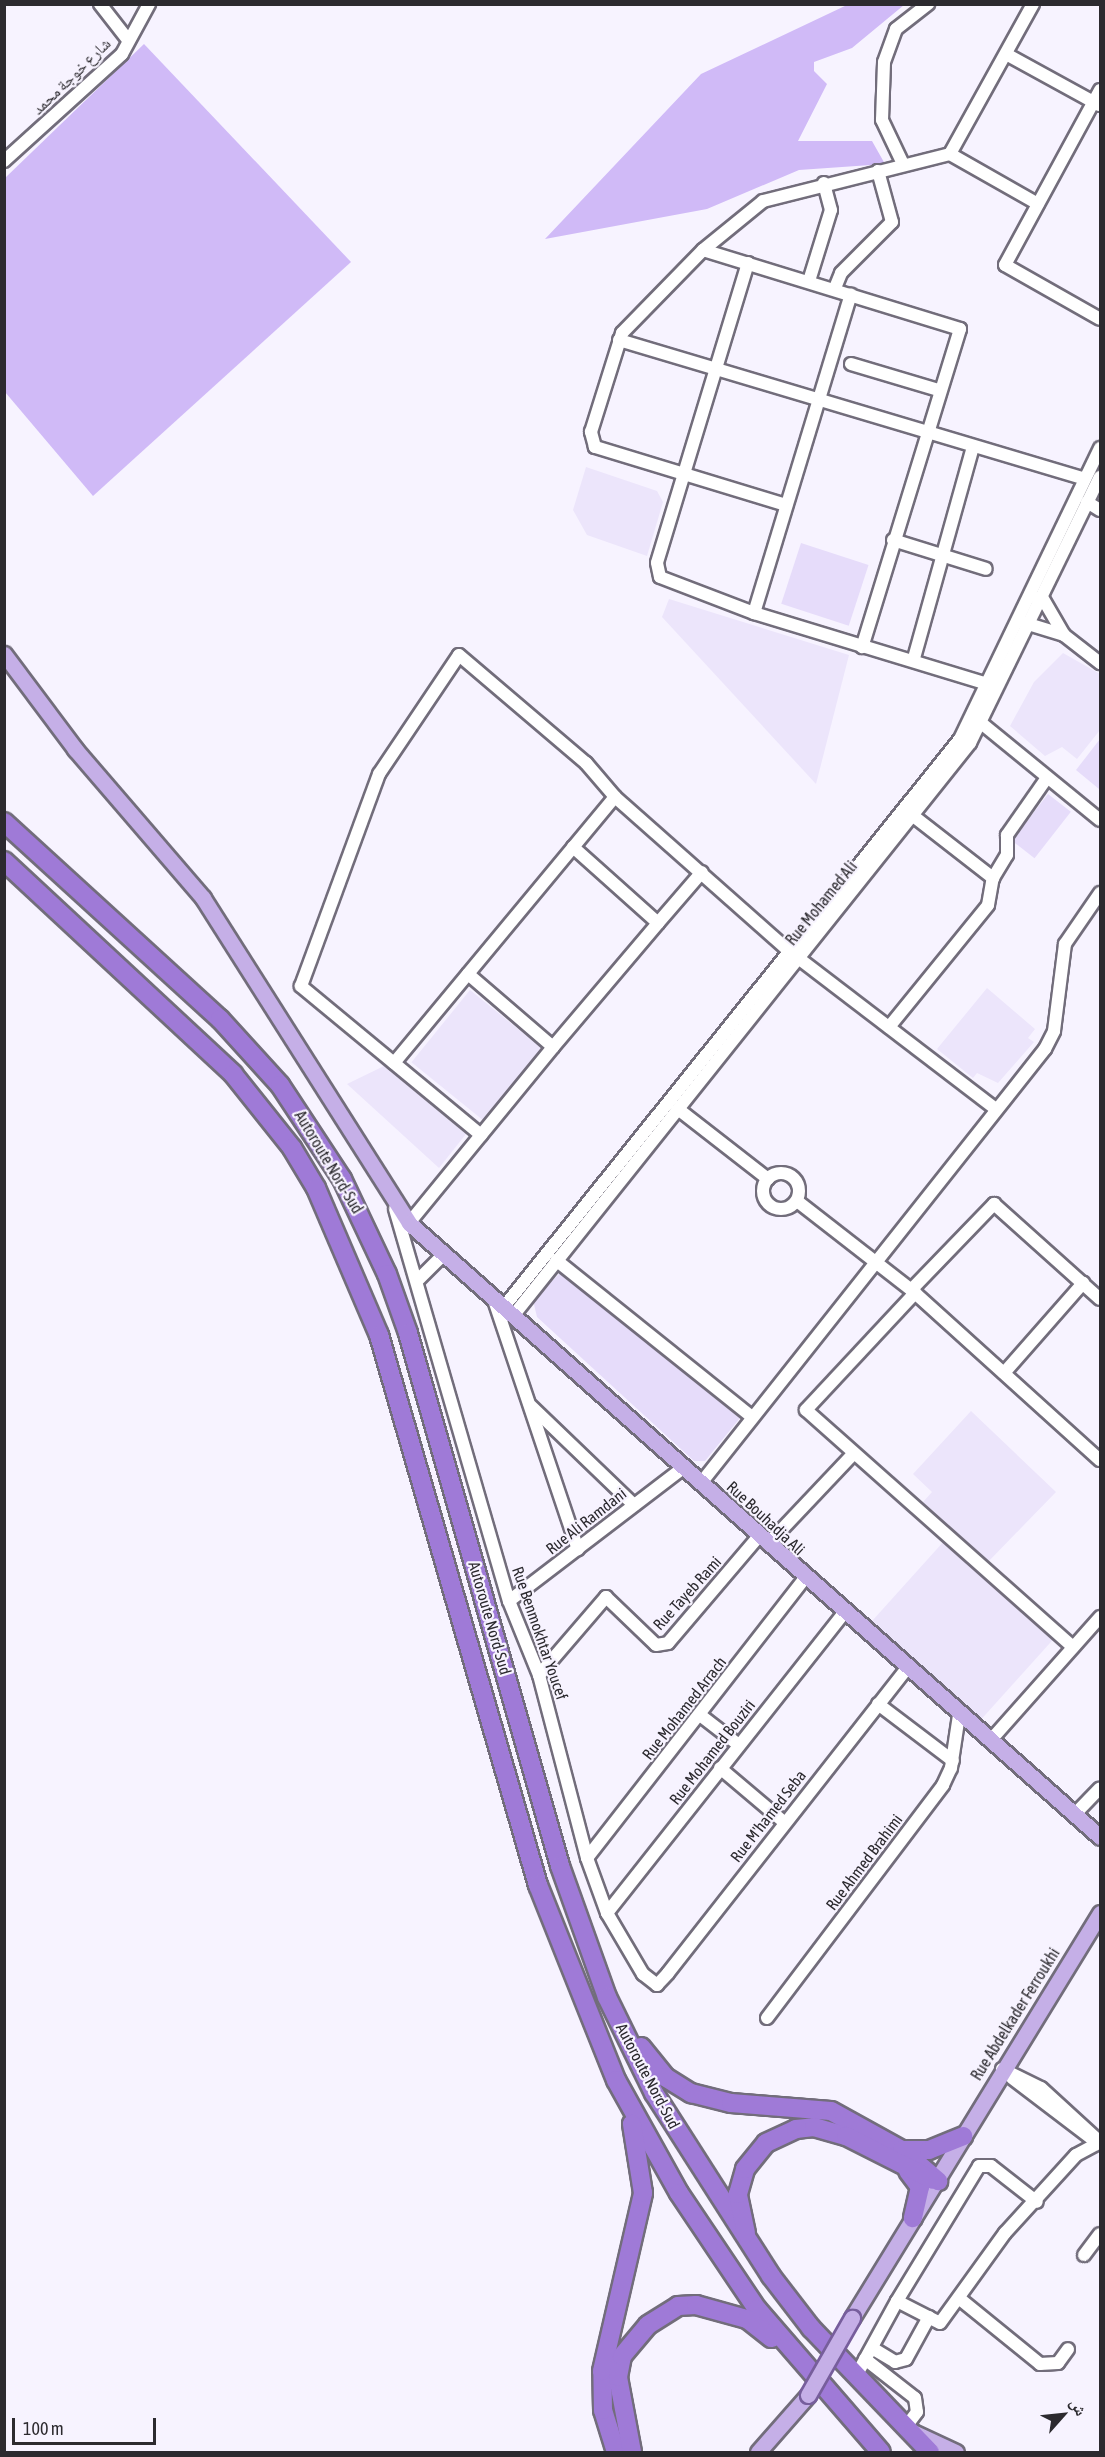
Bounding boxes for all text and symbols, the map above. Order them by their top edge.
street label: شارع خوجة محمد [28,34,114,118]
street label: Rue Mohamed Ali [781,857,861,949]
street label: Autoroute Nord-Sud [291,1107,367,1217]
street label: Rue Bouhadja Ali [723,1477,809,1559]
street label: Rue Ali Ramdani [542,1484,630,1558]
street label: Rue Tayeb Rami [649,1552,725,1634]
street label: Autoroute Nord-Sud [465,1559,515,1677]
street label: Rue Benmokhtar Youcef [508,1564,572,1702]
street label: Rue Mohamed Arrach [638,1653,730,1763]
street label: Rue Mohamed Bouziri [665,1696,759,1808]
street label: Rue M'hamed Seba [726,1766,810,1866]
street label: Rue Ahmed Brahimi [822,1810,906,1914]
street label: Rue Abdelkader Ferroukhi [966,1944,1064,2084]
street label: Autoroute Nord-Sud [612,2020,684,2132]
north arrow [1033,2385,1093,2445]
text: ش [1067,2395,1091,2418]
scale bar [15,2406,159,2444]
text: 100 m [23,2418,64,2439]

